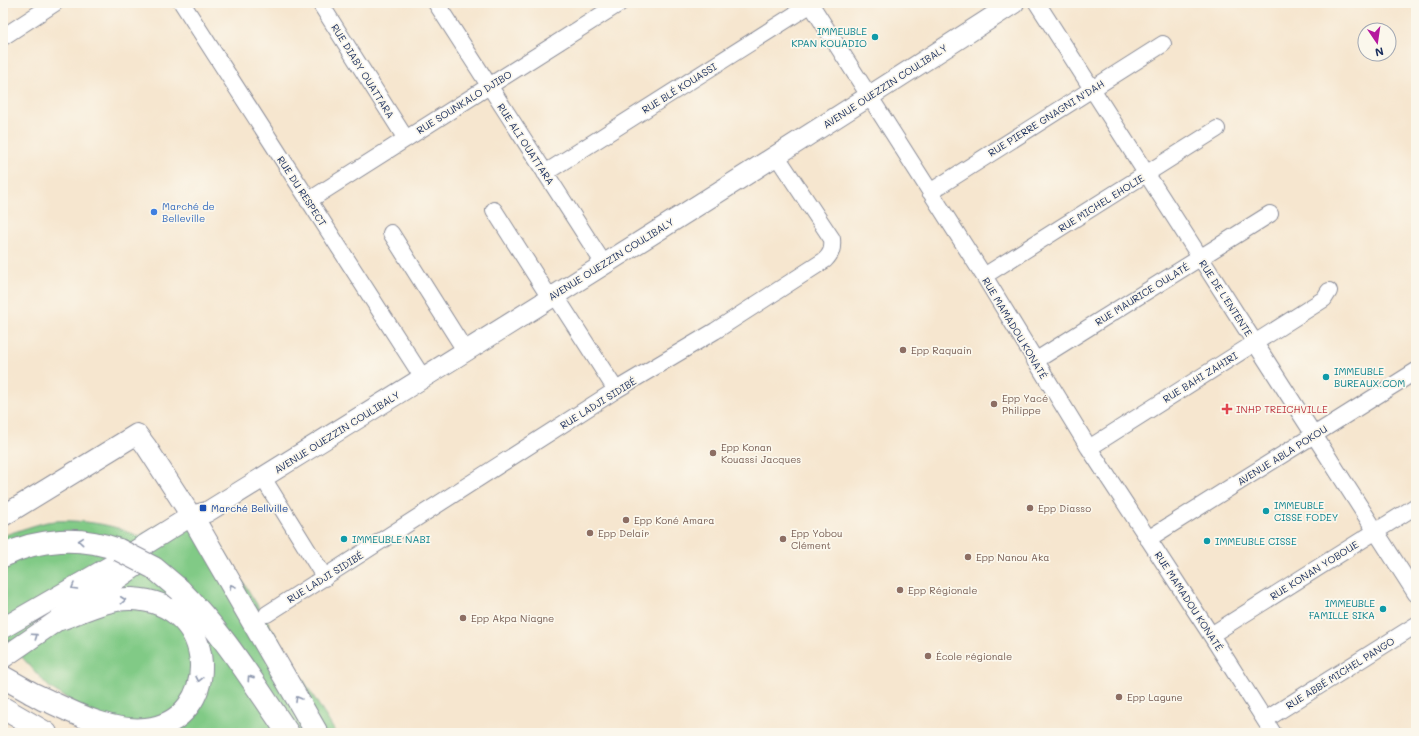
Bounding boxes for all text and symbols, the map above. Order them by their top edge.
street label: RUE DIABY OUATTARA [328,21,398,121]
north arrow [1357,22,1397,62]
place label: IMMEUBLE KPAN KOUADIO [791,24,867,50]
marker: IMMEUBLE KPAN KOUADIO [870,32,880,42]
street label: AVENUE OUEZZIN COULIBALY [820,40,950,132]
text: N [1374,44,1385,60]
street label: RUE BLÉ KOUASSI [639,59,720,117]
street label: RUE SOUNKALO DJIBO [414,67,514,137]
street label: RUE PIERRE GNAGNI N'DAH [985,76,1107,160]
street label: RUE ALI OUATTARA [494,100,558,188]
street label: RUE DU RESPECT [274,153,330,229]
street label: RUE MICHEL EHOLIE [1055,171,1147,235]
place label: Marché de Belleville [162,199,215,225]
marker: Marché de Belleville [149,207,159,217]
street label: AVENUE OUEZZIN COULIBALY [546,214,676,304]
street label: RUE DE L'ENTENTE [1196,257,1256,339]
street label: RUE MAURICE OULATÉ [1092,259,1192,329]
street label: RUE MAMADOU KONATÉ [979,275,1051,382]
place label: Epp Raquain [911,343,972,357]
marker: Epp Raquain [898,345,908,355]
street label: RUE BAHI ZAHIRI [1160,348,1241,406]
place label: IMMEUBLE BUREAUX.COM [1334,364,1405,390]
marker: IMMEUBLE BUREAUX.COM [1321,372,1331,382]
street label: RUE LADJI SIDIBÉ [557,374,639,432]
street label: AVENUE OUEZZIN COULIBALY [272,387,402,477]
place label: Epp Yacé Philippe [1002,391,1048,417]
marker: Epp Yacé Philippe [989,399,999,409]
place label: INHP TREICHVILLE [1236,402,1328,416]
marker: INHP TREICHVILLE [1221,403,1233,415]
street label: AVENUE ABLA POKOU [1234,422,1330,488]
place label: Epp Konan Kouassi Jacques [721,440,801,466]
marker: Epp Konan Kouassi Jacques [708,448,718,458]
place label: IMMEUBLE CISSE FODEY [1274,498,1338,524]
place label: Marché Bellville [211,501,288,515]
place label: Epp Diasso [1038,501,1091,515]
marker: Marché Bellville [198,503,208,513]
marker: Epp Diasso [1025,503,1035,513]
marker: IMMEUBLE CISSE FODEY [1261,506,1271,516]
place label: Epp Koné Amara [634,513,715,527]
marker: Epp Koné Amara [621,515,631,525]
place label: Epp Delair [598,526,649,540]
place label: Epp Yobou Clément [791,526,843,552]
marker: Epp Delair [585,528,595,538]
place label: IMMEUBLE NABI [352,532,431,546]
marker: IMMEUBLE NABI [339,534,349,544]
marker: Epp Yobou Clément [778,534,788,544]
place label: IMMEUBLE CISSE [1215,534,1297,548]
marker: IMMEUBLE CISSE [1202,536,1212,546]
one-way arrow [78,537,84,546]
street label: RUE KONAN YOBOUE [1267,537,1361,603]
street label: RUE LADJI SIDIBÉ [284,548,366,606]
street label: RUE MAMADOU KONATÉ [1152,549,1227,654]
place label: Epp Nanou Aka [976,550,1049,564]
marker: Epp Nanou Aka [963,552,973,562]
one-way arrow [71,582,78,589]
place label: Epp Régionale [908,583,977,597]
one-way arrow [229,584,236,591]
marker: Epp Régionale [895,585,905,595]
one-way arrow [120,596,126,605]
place label: IMMEUBLE FAMILLE SIKA [1309,596,1375,622]
marker: IMMEUBLE FAMILLE SIKA [1378,604,1388,614]
place label: Epp Akpa Niagne [471,611,554,625]
marker: Epp Akpa Niagne [458,613,468,623]
one-way arrow [31,634,38,641]
street label: RUE ABBÉ MICHEL PANGO [1283,634,1397,712]
place label: École régionale [936,649,1012,663]
marker: École régionale [923,651,933,661]
one-way arrow [247,675,255,682]
one-way arrow [196,676,204,682]
place label: Epp Lagune [1127,690,1183,704]
marker: Epp Lagune [1114,692,1124,702]
one-way arrow [295,696,302,703]

